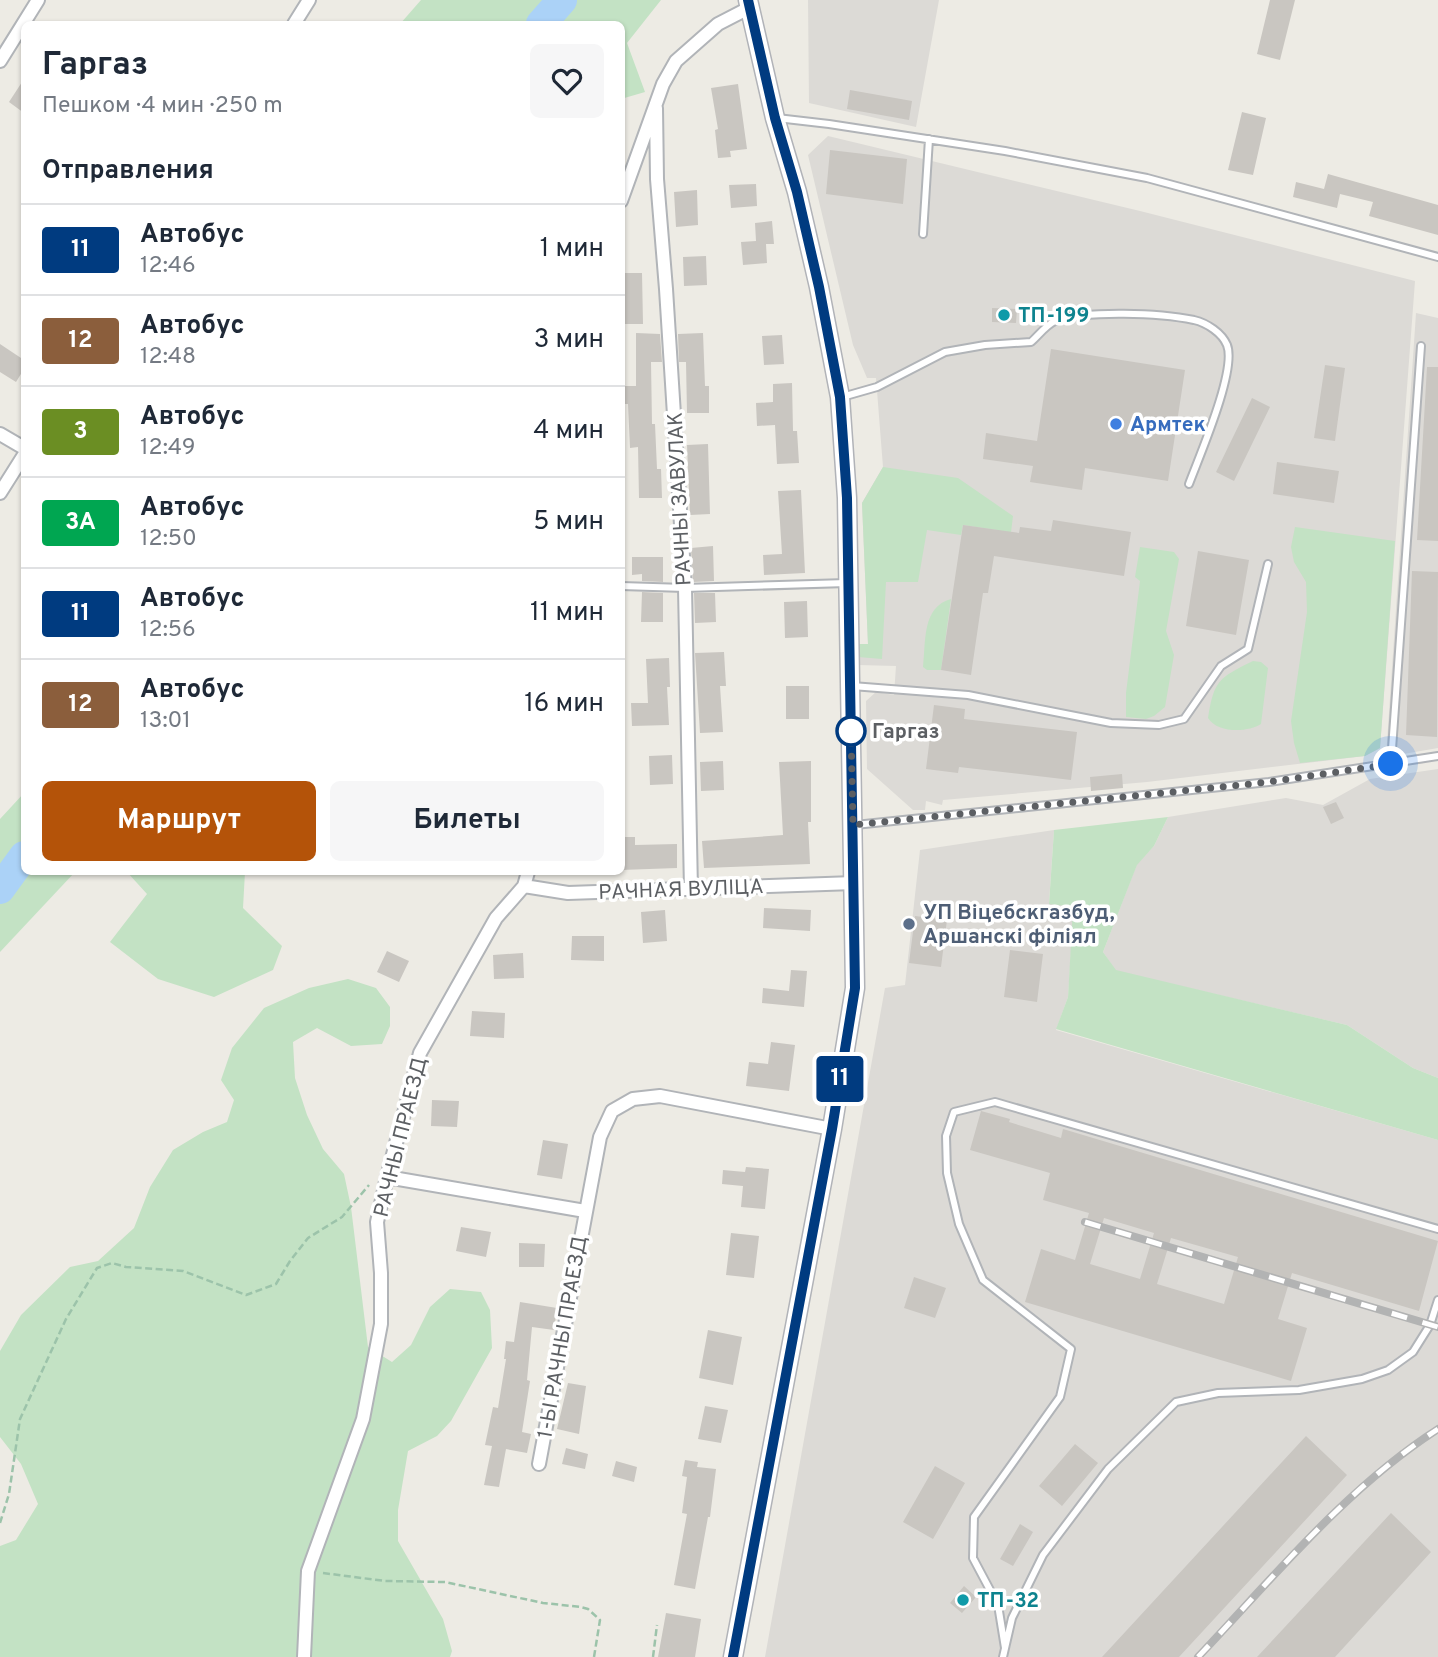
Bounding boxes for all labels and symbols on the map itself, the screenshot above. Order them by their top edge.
place label: ТП-199 [1018,303,1089,330]
marker: ТП-199 [996,307,1012,323]
street label: РАЧНЫ ЗАВУЛАК [662,411,699,587]
place label: Армтек [1130,412,1206,439]
marker: Армтек [1108,416,1124,432]
marker: Гаргаз [836,716,866,746]
place label: Гаргаз [872,719,940,746]
your location [1373,746,1408,781]
street label: РАЧНАЯ ВУЛІЦА [598,874,764,907]
place label: УП Віцебскгазбуд, Аршанскі філіял [923,900,1115,951]
marker: УП Віцебскгазбуд, Аршанскі філіял [901,916,917,932]
street label: РАЧНЫ ПРАЕЗД [369,1055,434,1220]
line badge: 11 [808,1056,872,1102]
street label: 1-Ы РАЧНЫ ПРАЕЗД [532,1234,595,1441]
place label: ТП-32 [977,1588,1039,1615]
marker: ТП-32 [955,1592,971,1608]

